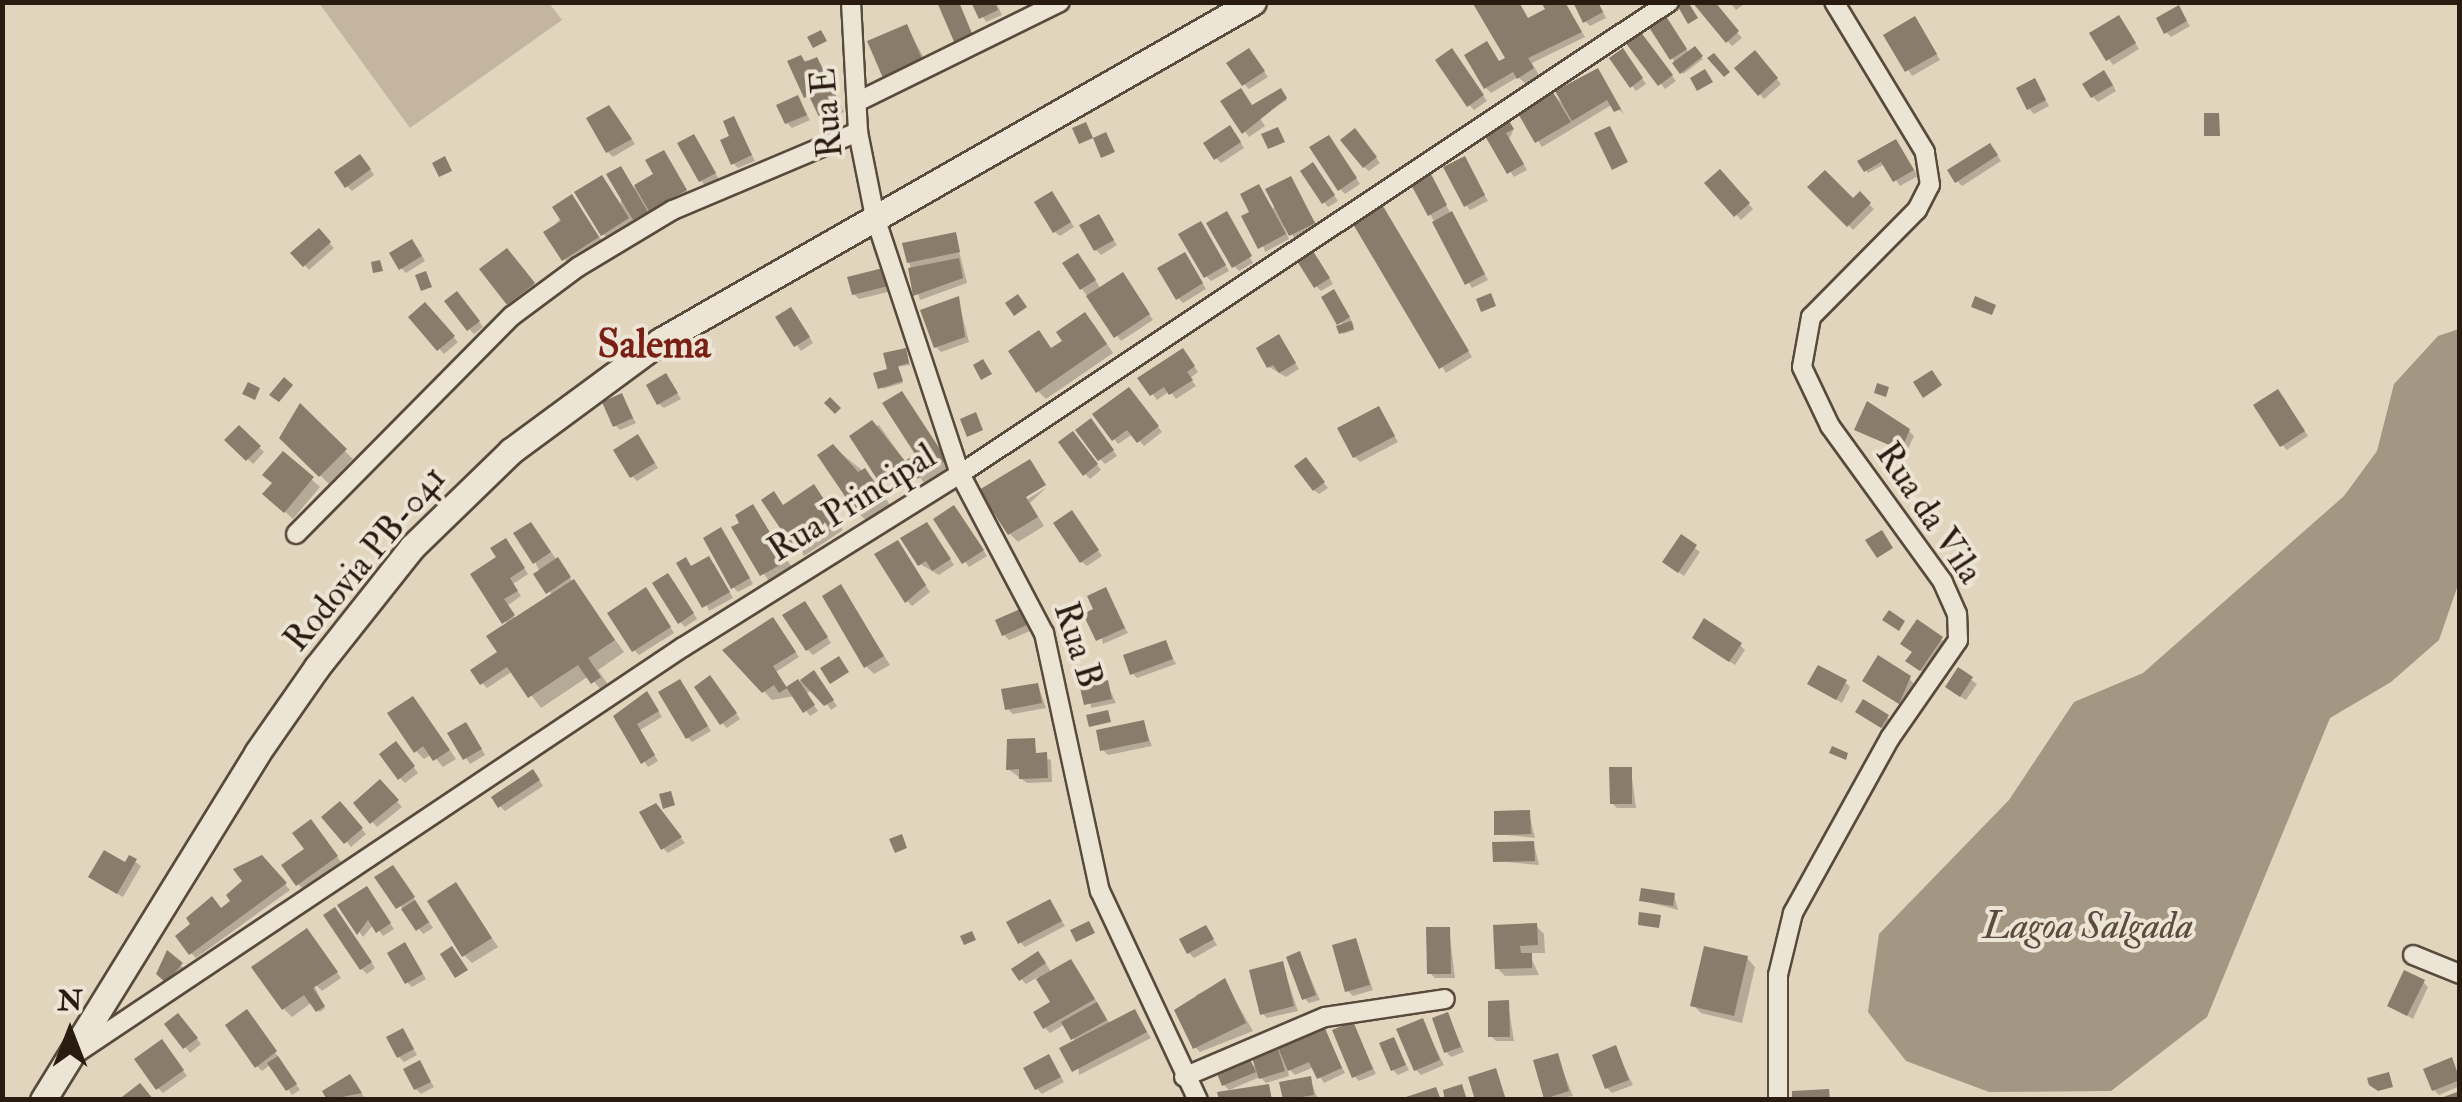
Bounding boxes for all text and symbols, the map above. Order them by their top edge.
street label: Rua E [802,66,852,160]
district label: Salema [598,321,710,369]
street label: Rua Principal [761,435,943,571]
street label: Rua da Vila [1867,435,1991,591]
street label: Rodovia PB-041 [275,458,455,660]
street label: Rua B [1045,597,1111,693]
water label: Lagoa Salgada [1983,904,2193,950]
north arrow [20,982,120,1082]
text: N [57,984,83,1019]

